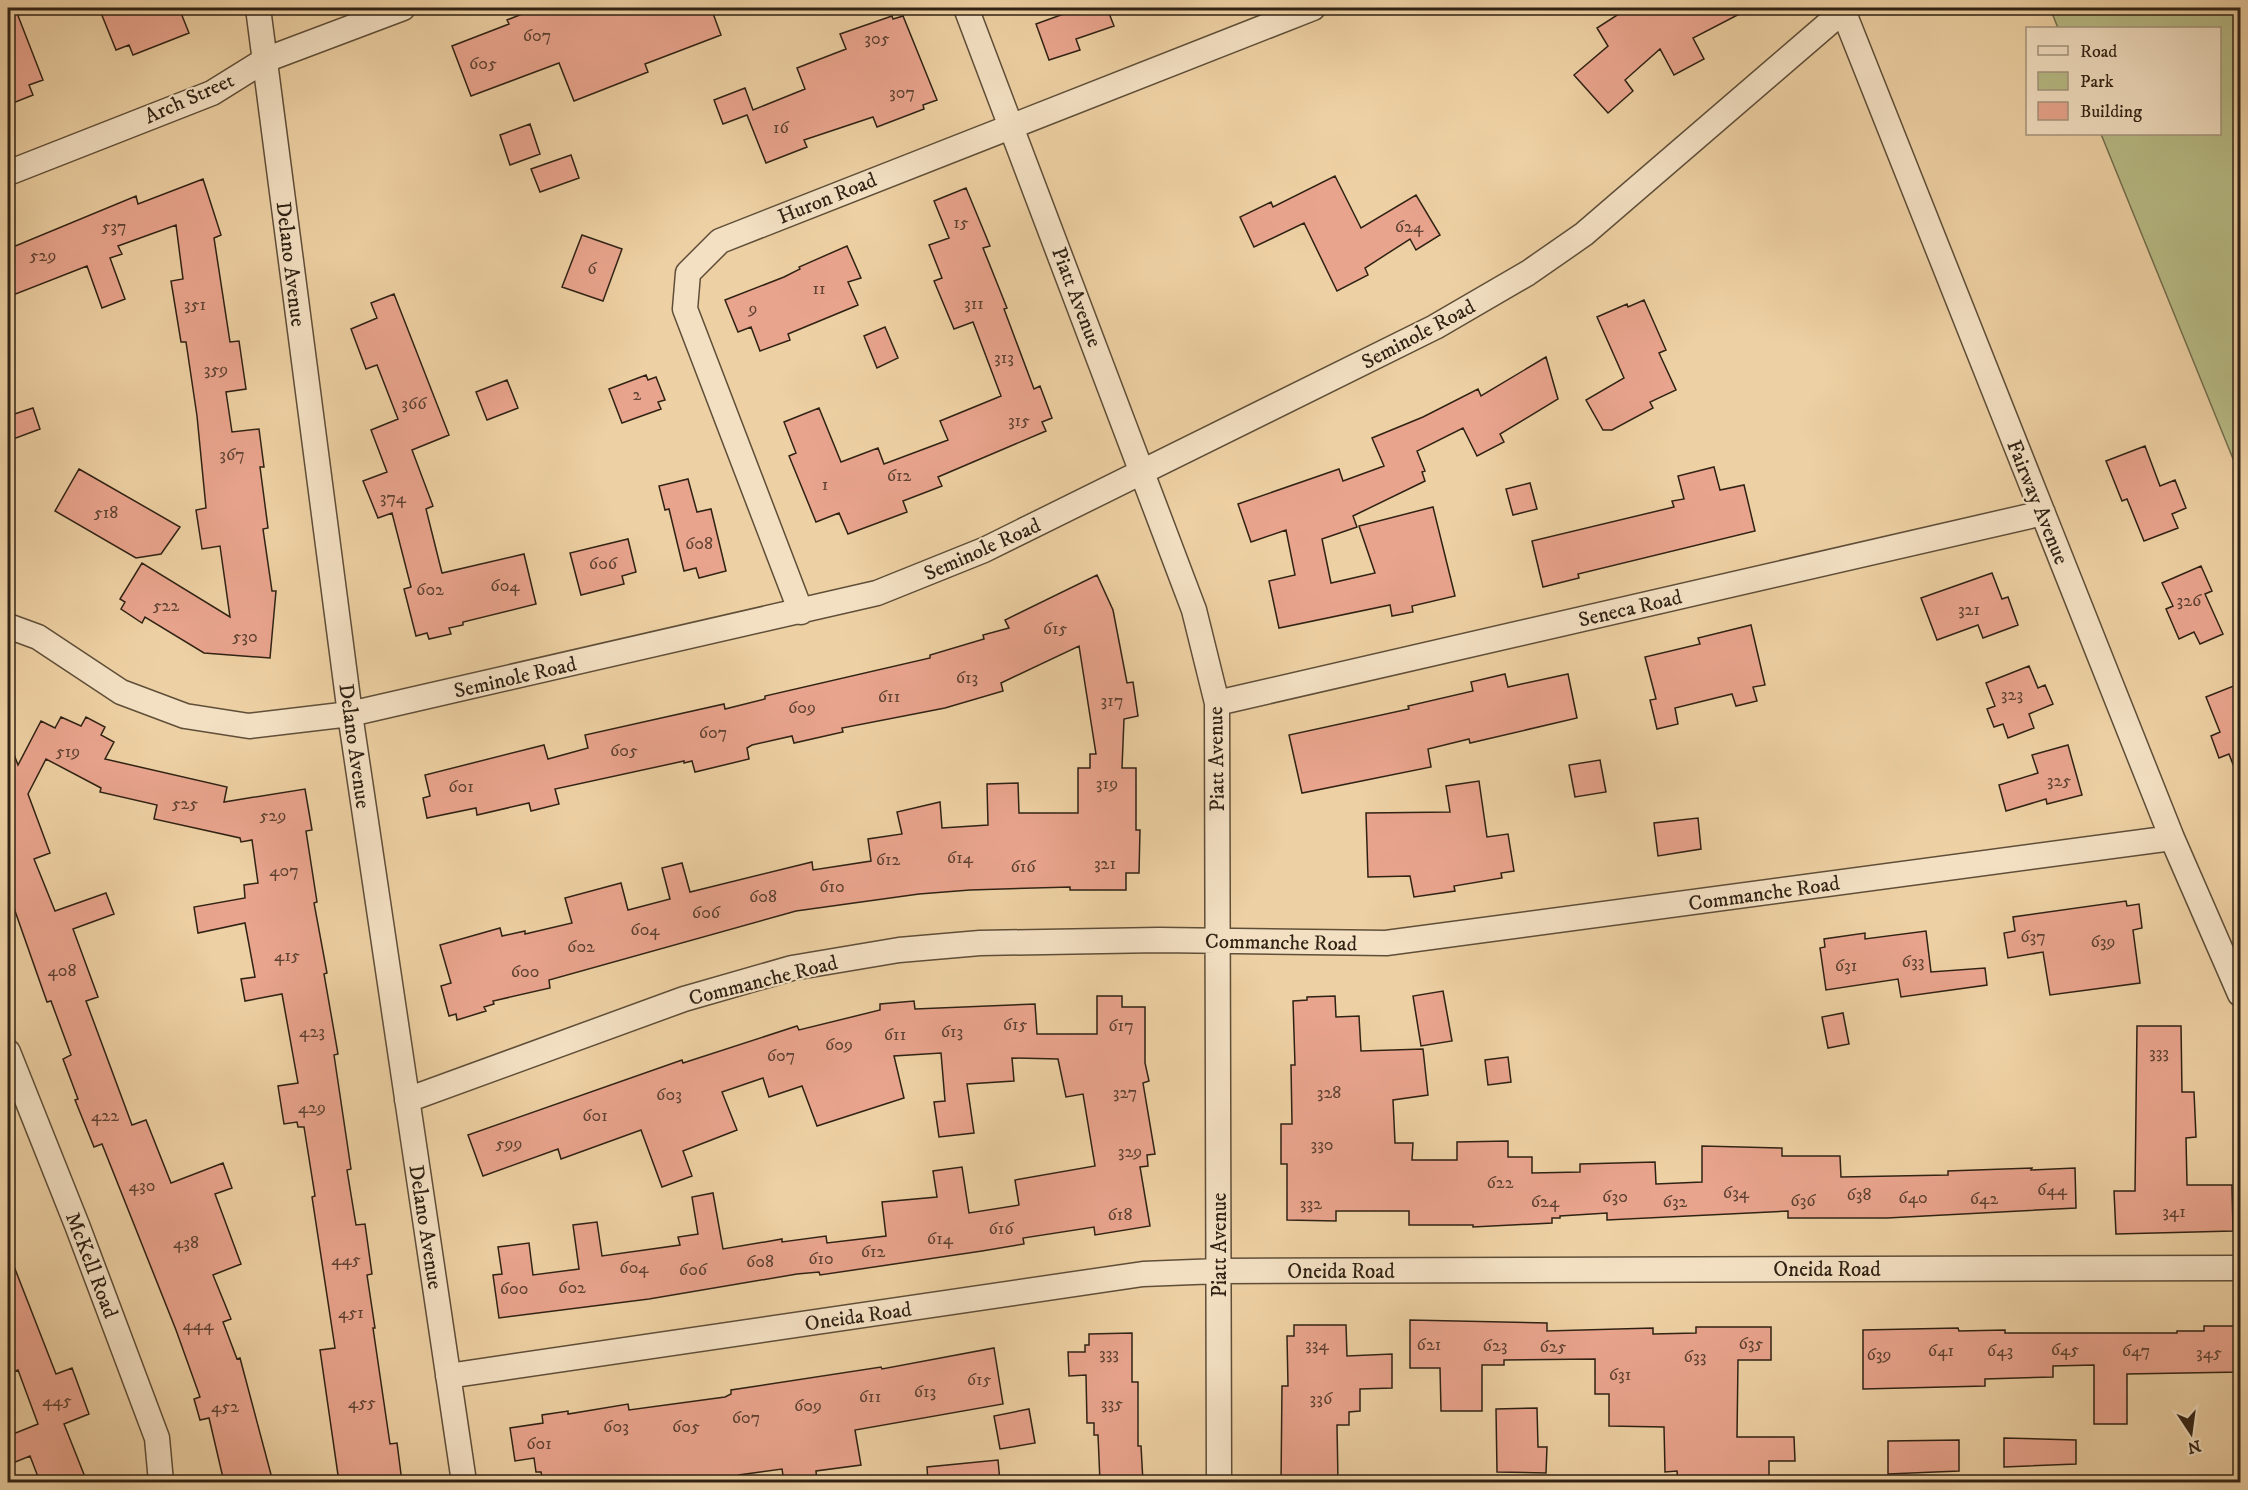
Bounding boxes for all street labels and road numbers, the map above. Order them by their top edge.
street label: Arch Street [141,68,238,130]
street label: Huron Road [774,167,881,231]
street label: Delano Avenue [269,200,311,328]
street label: Piatt Avenue [1045,244,1107,351]
street label: Seminole Road [1357,294,1480,376]
street label: Fairway Avenue [2000,436,2074,569]
street label: Seminole Road [920,512,1045,587]
street label: Seneca Road [1576,584,1685,633]
street label: Seminole Road [451,651,579,705]
street label: Delano Avenue [332,682,376,811]
street label: Piatt Avenue [1203,706,1231,812]
street label: Commanche Road [1687,870,1842,917]
street label: Commanche Road [1205,929,1358,957]
street label: Commanche Road [686,950,841,1012]
street label: Delano Avenue [402,1163,448,1292]
street label: Piatt Avenue [1207,1192,1233,1298]
street label: McKell Road [59,1209,123,1323]
street label: Oneida Road [1773,1257,1881,1283]
street label: Oneida Road [1287,1259,1395,1285]
street label: Oneida Road [803,1297,914,1337]

